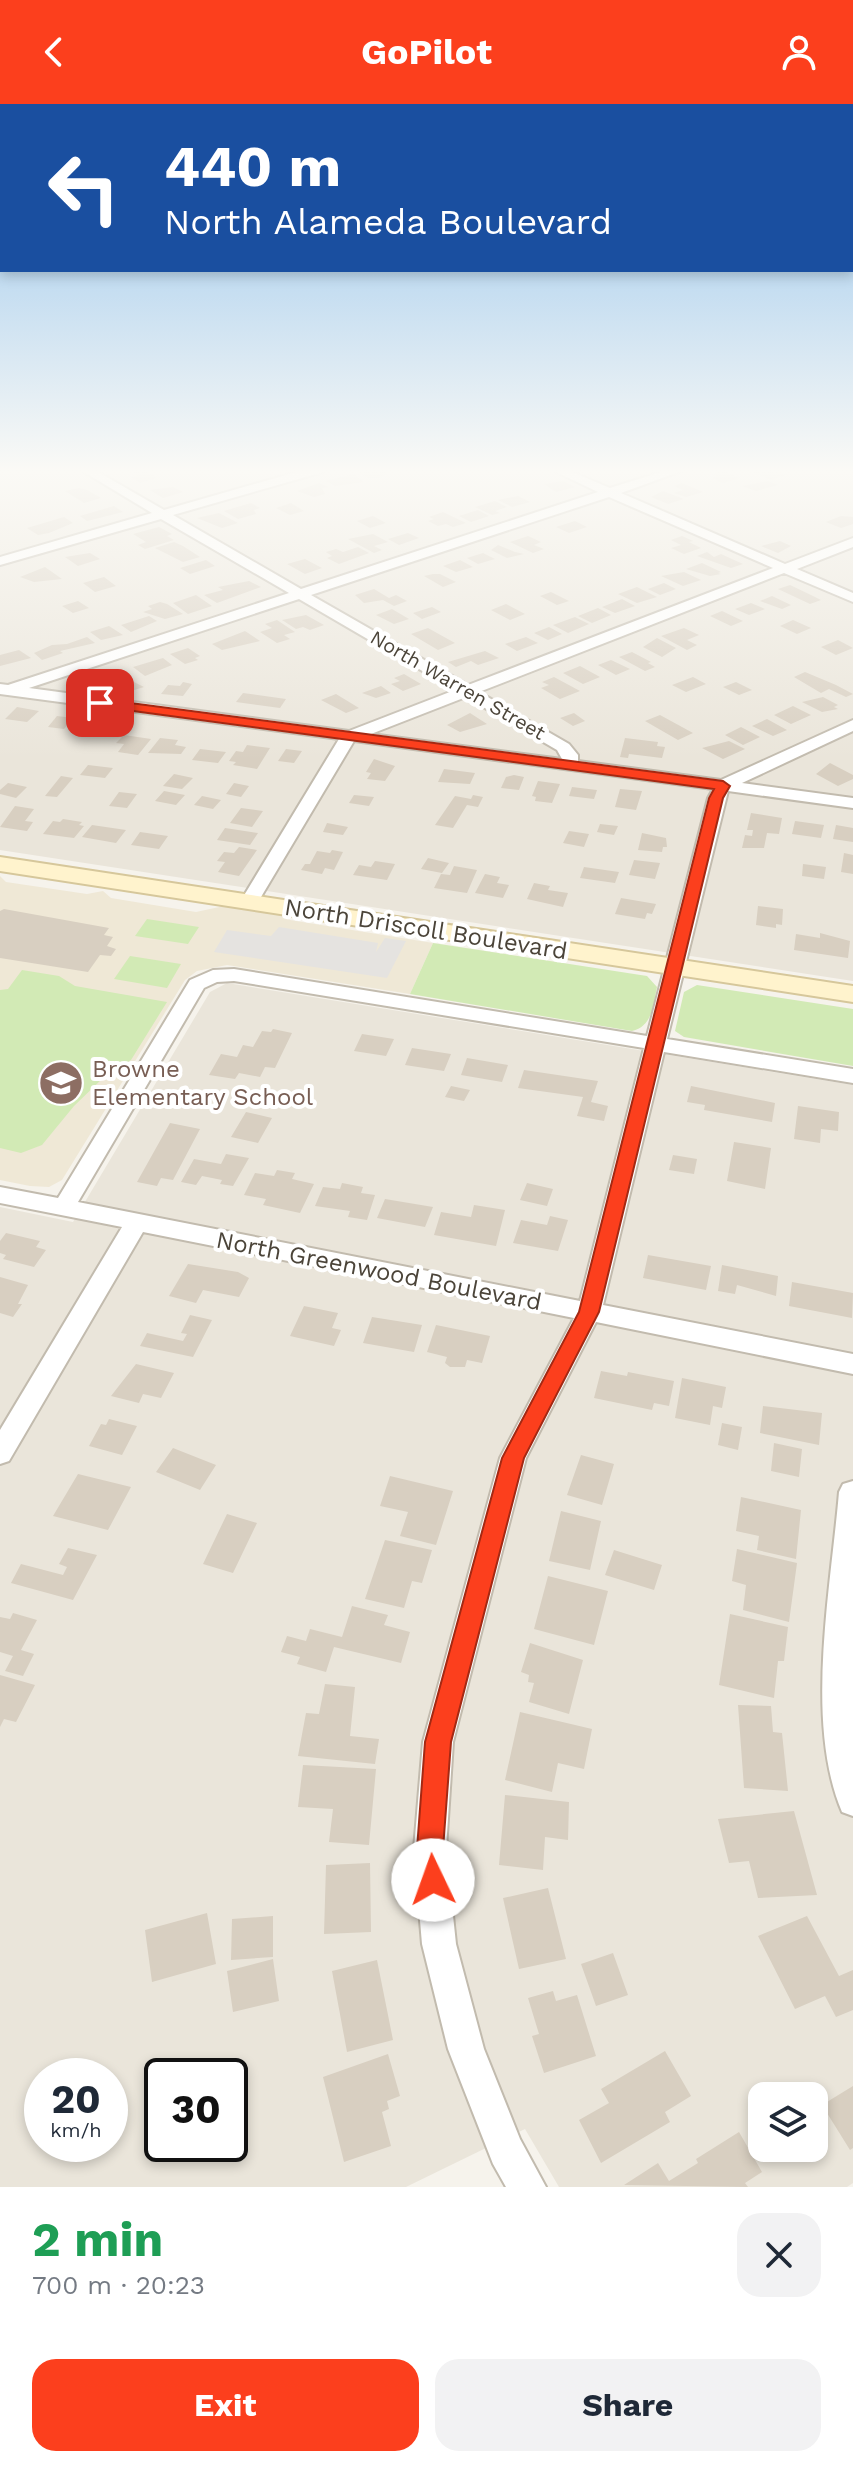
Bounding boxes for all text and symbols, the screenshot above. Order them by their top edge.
icon: back [32,30,76,74]
icon: person [777,30,821,74]
text: GoPilot [361,31,492,73]
text: 440 m [164,134,341,200]
icon: left [32,136,136,240]
text: North Alameda Boulevard [164,201,612,243]
street label: North Warren Street [366,625,550,745]
pin [66,669,134,737]
icon: arrive [78,681,122,725]
street label: North Driscoll Boulevard [283,893,569,965]
place label: Browne Elementary School [92,1055,314,1111]
school or university icon: Browne Elementary School [37,1059,85,1107]
street label: North Greenwood Boulevard [214,1226,544,1316]
position arrow [391,1838,475,1922]
speed limit sign: 30 [144,2058,248,2162]
text: 20 [51,2076,101,2123]
map controls [748,2082,828,2162]
button: layers [748,2082,828,2162]
text: km/h [50,2118,102,2142]
text: 2 min [32,2211,163,2268]
button: close [737,2213,821,2297]
text: 700 m · 20:23 [32,2270,205,2300]
button: Exit [32,2359,419,2451]
button: Share [435,2359,821,2451]

